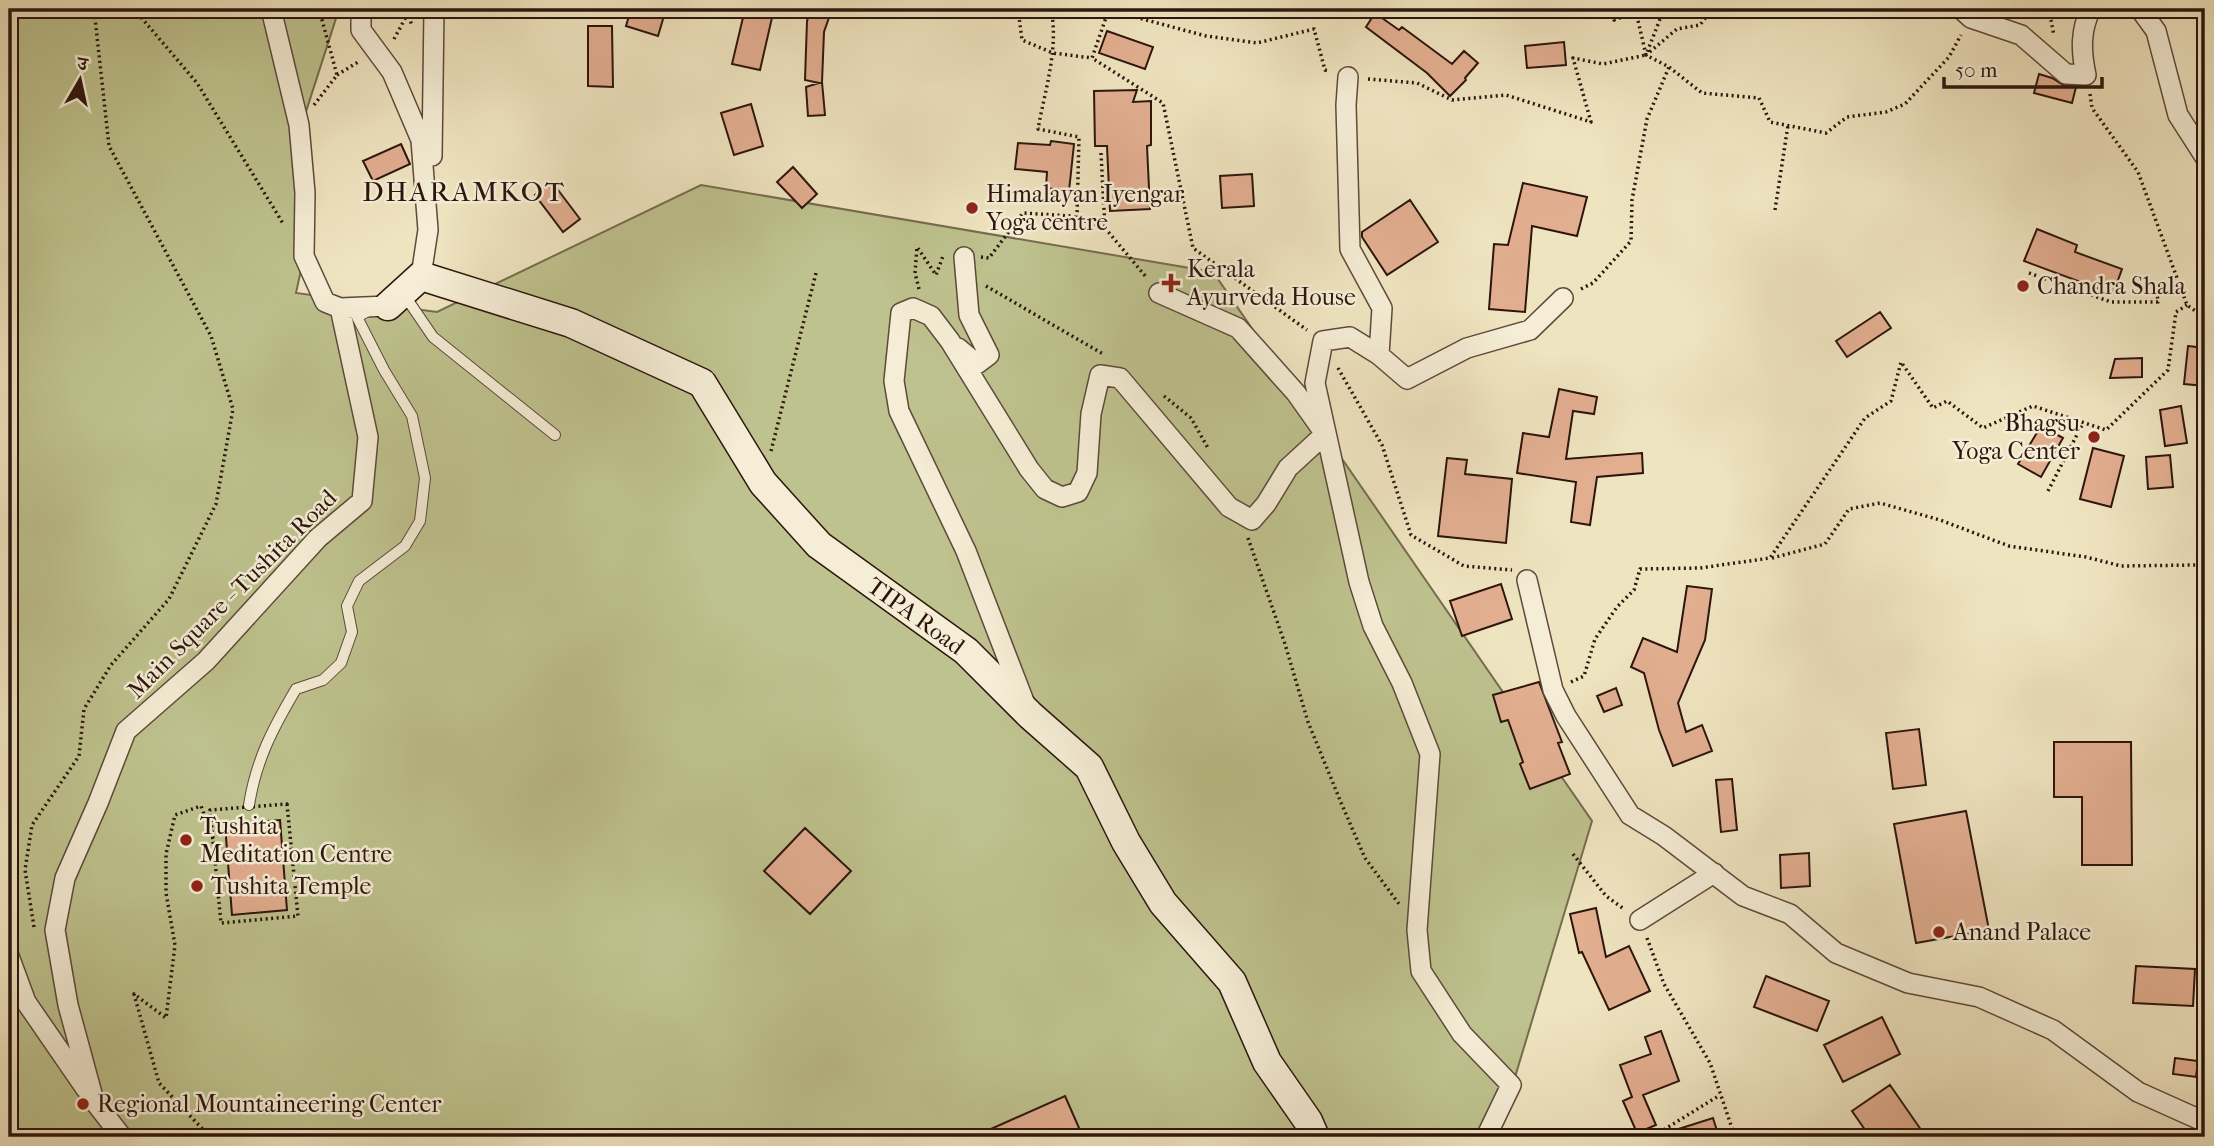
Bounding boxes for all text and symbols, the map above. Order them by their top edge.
north arrow [46,46,116,116]
scale bar [1944,46,2102,90]
text: उ [74,52,90,76]
text: 50 m [1955,58,1998,82]
district label: DHARAMKOT [362,175,566,208]
place label: Himalayan Iyengar Yoga centre [985,180,1185,236]
marker: Himalayan Iyengar Yoga centre [964,200,980,216]
place label: Kerala Ayurveda House [1186,255,1356,311]
place label: Chandra Shala [2037,272,2187,300]
marker: Kerala Ayurveda House [1161,273,1181,293]
marker: Chandra Shala [2015,278,2031,294]
place label: Bhagsu Yoga Center [1951,409,2081,465]
marker: Bhagsu Yoga Center [2086,429,2102,445]
street label: Main Square - Tushita Road [122,483,343,704]
street label: TIPA Road [862,571,971,661]
place label: Tushita Meditation Centre [200,812,392,868]
marker: Tushita Meditation Centre [178,832,194,848]
place label: Tushita Temple [211,872,371,900]
marker: Tushita Temple [189,878,205,894]
place label: Anand Palace [1952,918,2091,946]
marker: Anand Palace [1931,924,1947,940]
place label: Regional Mountaineering Center [97,1090,442,1118]
marker: Regional Mountaineering Center [75,1096,91,1112]

